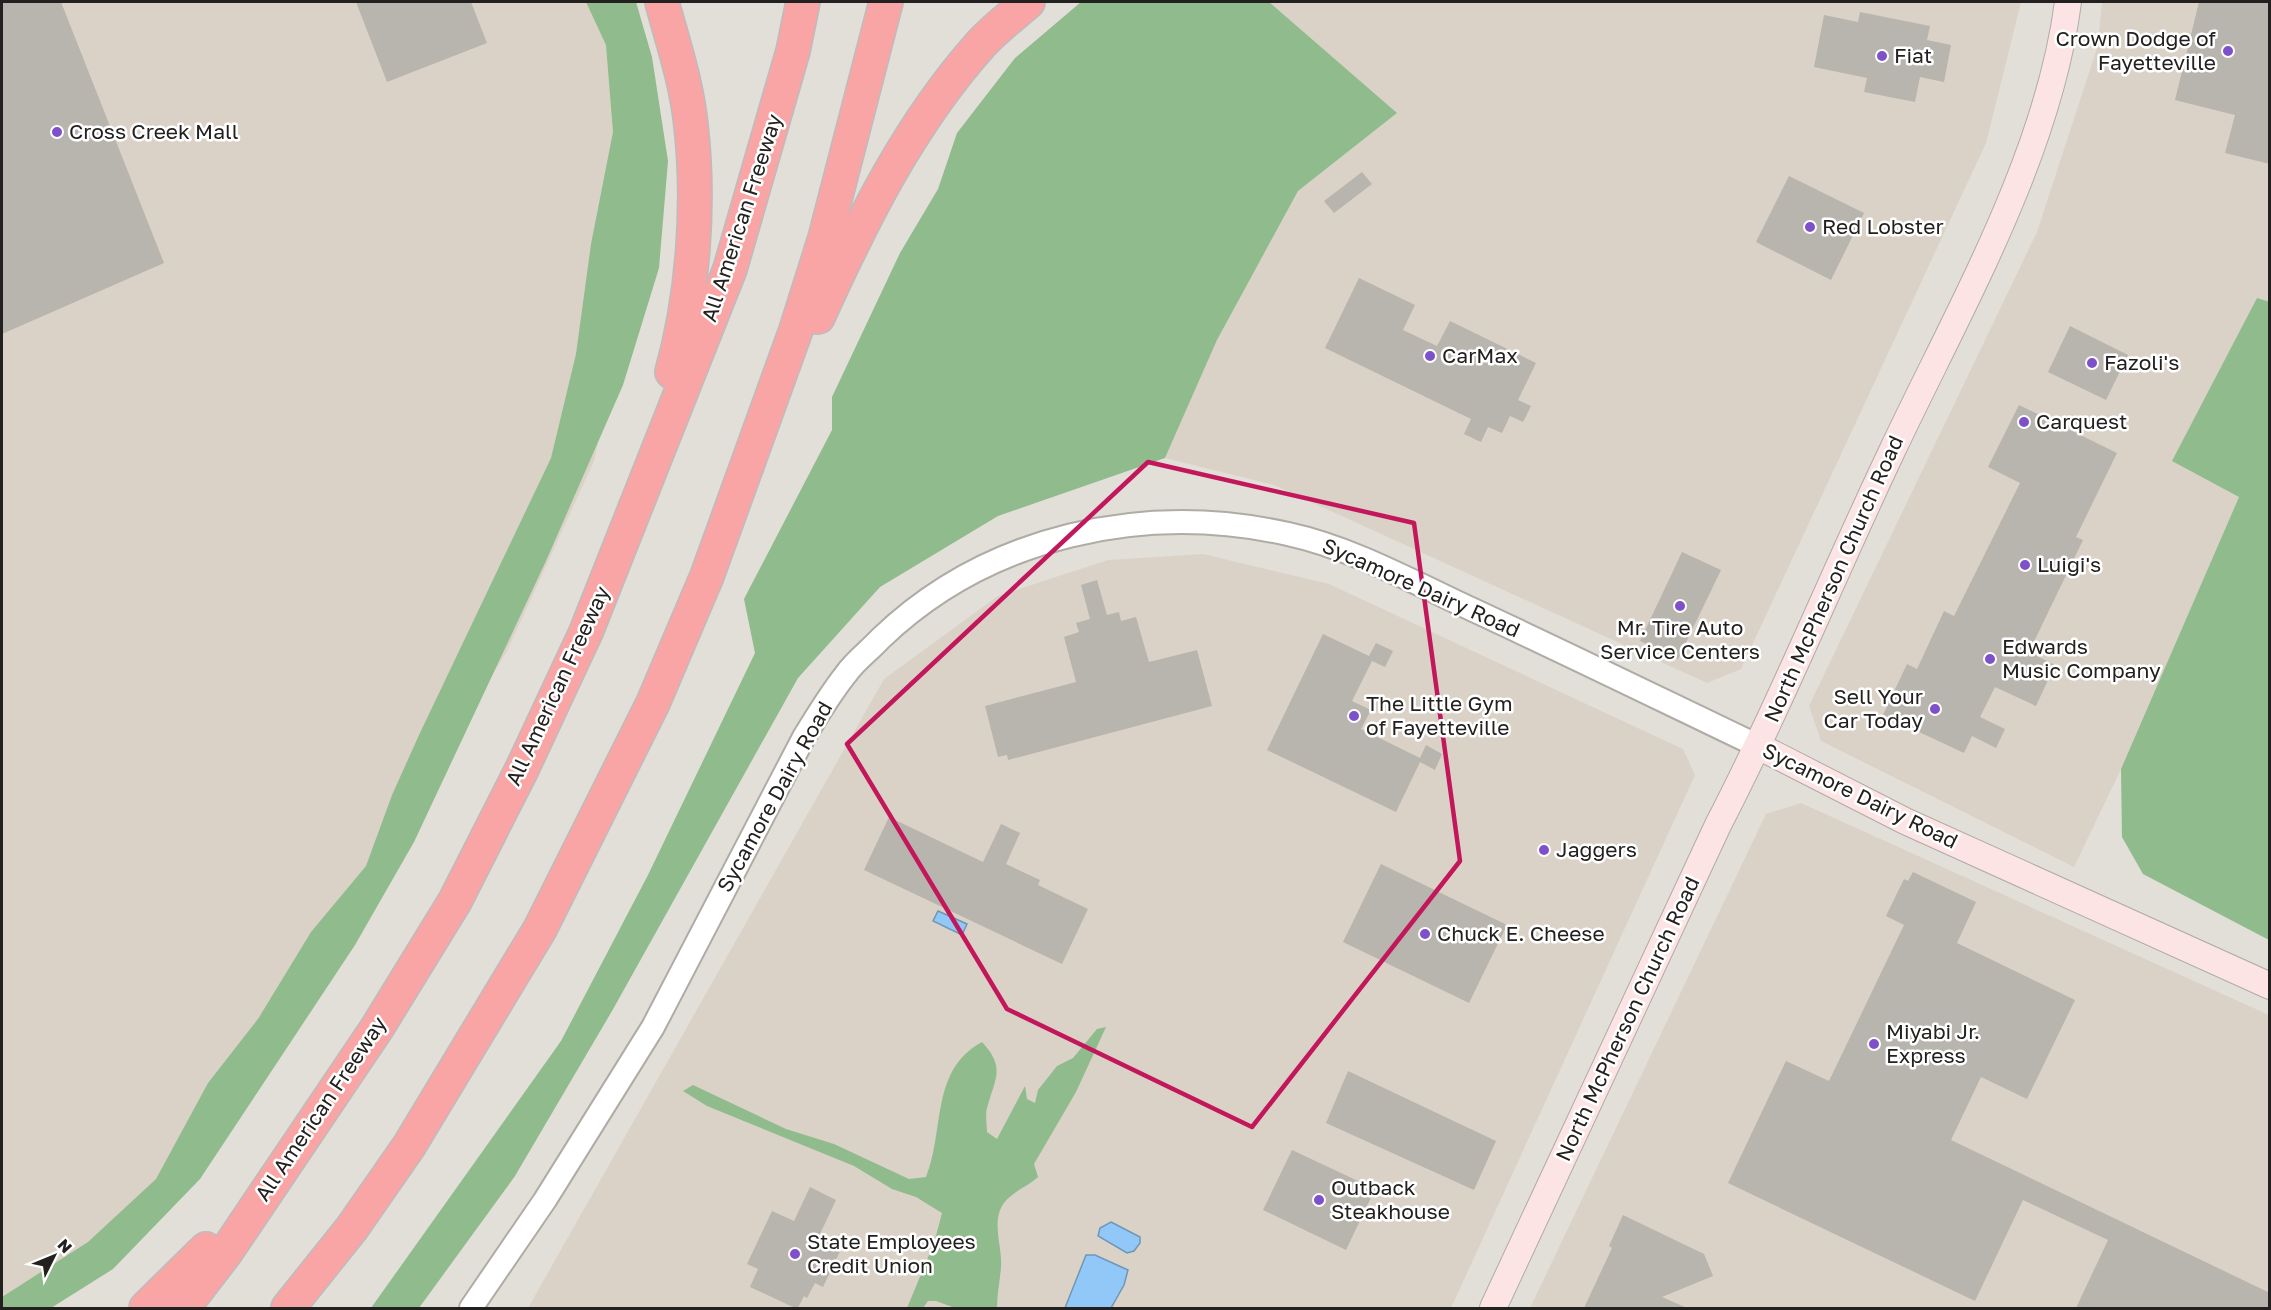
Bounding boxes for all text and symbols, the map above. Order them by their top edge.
place label: Crown Dodge of Fayetteville [2056,25,2216,75]
place label: Fiat [1894,42,1932,68]
marker: Crown Dodge of Fayetteville [2221,44,2235,58]
marker: Fiat [1875,49,1889,63]
street label: All American Freeway [695,110,787,325]
place label: Cross Creek Mall [69,118,238,144]
marker: Cross Creek Mall [50,125,64,139]
place label: Red Lobster [1822,213,1944,239]
marker: Red Lobster [1803,220,1817,234]
place label: CarMax [1442,342,1518,368]
marker: CarMax [1423,349,1437,363]
place label: Fazoli's [2104,349,2179,375]
marker: Fazoli's [2085,356,2099,370]
place label: Carquest [2036,408,2127,434]
marker: Carquest [2017,415,2031,429]
street label: North McPherson Church Road [1758,431,1908,726]
street label: Sycamore Dairy Road [1318,532,1524,642]
place label: Luigi's [2037,551,2101,577]
marker: Luigi's [2018,558,2032,572]
street label: All American Freeway [499,582,615,789]
marker: Mr. Tire Auto Service Centers [1673,599,1687,613]
place label: Mr. Tire Auto Service Centers [1600,614,1760,664]
place label: Edwards Music Company [2002,633,2161,683]
marker: Edwards Music Company [1983,652,1997,666]
place label: Sell Your Car Today [1824,683,1923,733]
place label: The Little Gym of Fayetteville [1366,690,1513,740]
street label: Sycamore Dairy Road [711,697,837,896]
marker: Sell Your Car Today [1928,702,1942,716]
marker: The Little Gym of Fayetteville [1347,709,1361,723]
street label: Sycamore Dairy Road [1759,737,1962,854]
place label: Jaggers [1556,836,1637,862]
marker: Jaggers [1537,843,1551,857]
street label: North McPherson Church Road [1550,872,1705,1165]
place label: Chuck E. Cheese [1437,920,1605,946]
marker: Chuck E. Cheese [1418,927,1432,941]
street label: All American Freeway [249,1011,392,1206]
place label: Miyabi Jr. Express [1886,1018,1980,1068]
marker: Miyabi Jr. Express [1867,1037,1881,1051]
place label: Outback Steakhouse [1331,1174,1450,1224]
marker: Outback Steakhouse [1312,1193,1326,1207]
north arrow [24,1226,84,1286]
place label: State Employees Credit Union [807,1228,976,1278]
text: N [54,1234,76,1257]
marker: State Employees Credit Union [788,1247,802,1261]

